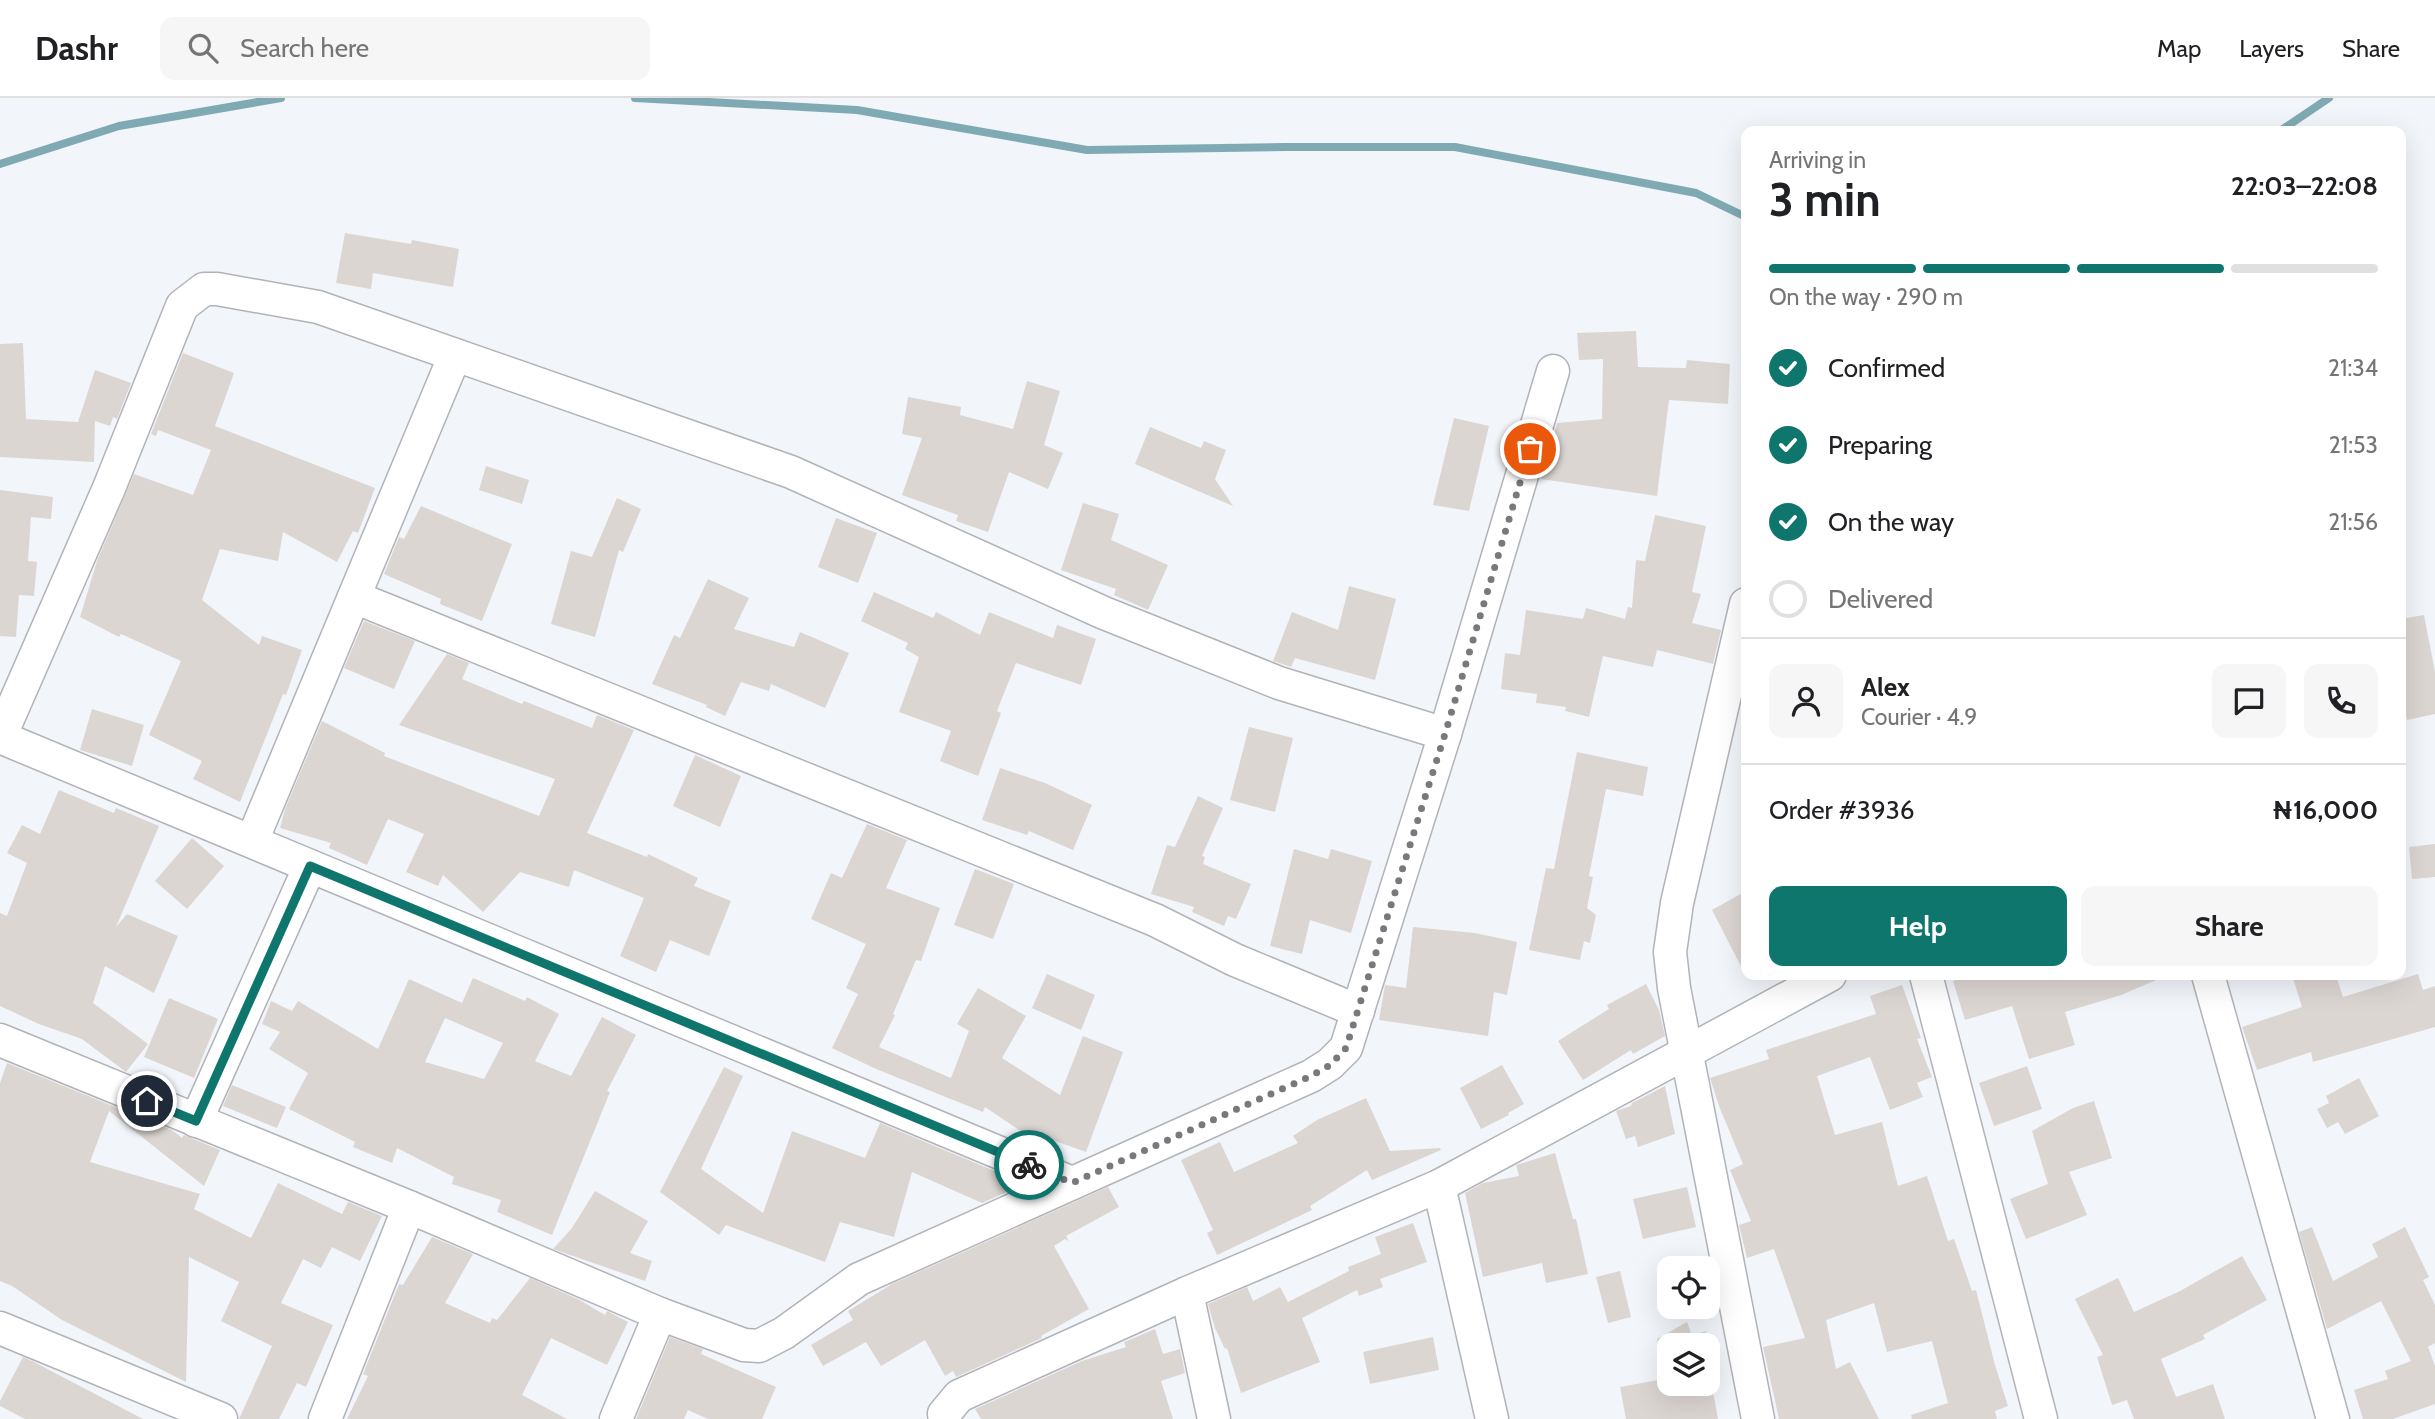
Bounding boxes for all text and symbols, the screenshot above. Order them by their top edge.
search box [160,17,650,80]
text: Dashr [35,28,118,68]
icon: search [184,29,222,67]
text: Search here [240,32,369,64]
text: Map [2157,34,2201,63]
text: Layers [2239,34,2304,63]
text: Share [2342,34,2400,63]
text: Arriving in [1769,146,1866,174]
text: 22:03–22:08 [2231,170,2378,202]
text: 3 min [1769,172,1881,228]
text: On the way · 290 m [1769,283,1963,311]
icon: check [1769,349,1807,387]
text: Confirmed [1828,352,1945,384]
text: 21:34 [2328,354,2378,382]
pin [1500,419,1560,479]
icon: check [1769,426,1807,464]
text: Preparing [1828,429,1932,461]
icon: bag [1511,430,1549,468]
text: 21:53 [2329,431,2378,459]
icon: check [1769,503,1807,541]
text: On the way [1828,506,1954,538]
text: 21:56 [2328,508,2378,536]
text: Delivered [1828,583,1933,615]
button: person [1769,664,1843,738]
button: chat [2212,664,2286,738]
button: phone [2304,664,2378,738]
text: Alex [1861,671,1910,703]
text: Courier · 4.9 [1861,703,1977,731]
text: Order #3936 [1769,794,1915,826]
text: ₦16,000 [2272,794,2378,826]
button: Help [1769,886,2067,966]
button: Share [2081,886,2378,966]
pin [117,1071,177,1131]
icon: home [128,1082,166,1120]
courier [994,1130,1064,1200]
icon: bike [1010,1146,1048,1184]
map controls [1657,1256,1720,1396]
button: locate [1657,1256,1720,1319]
button: layers [1657,1333,1720,1396]

